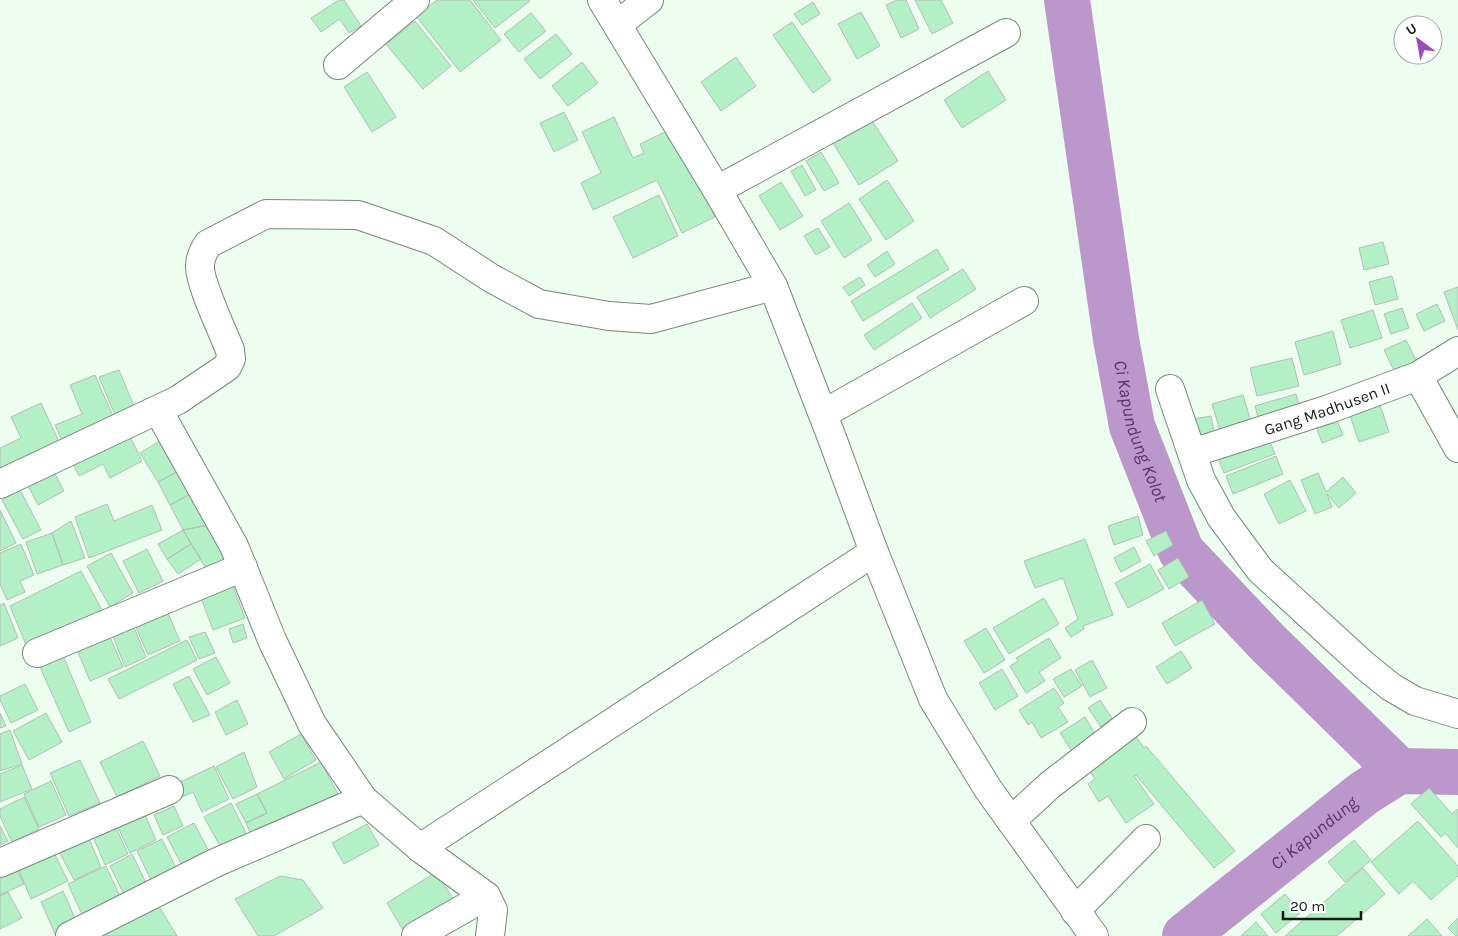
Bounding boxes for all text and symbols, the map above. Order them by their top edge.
north arrow [1393,15,1443,65]
text: U [1403,20,1420,39]
water label: Ci Kapundung Kolot [1109,358,1172,506]
street label: Gang Madhusen II [1261,378,1392,439]
water label: Ci Kapundung [1266,791,1363,874]
scale bar [1283,888,1360,920]
text: 20 m [1290,897,1325,915]

